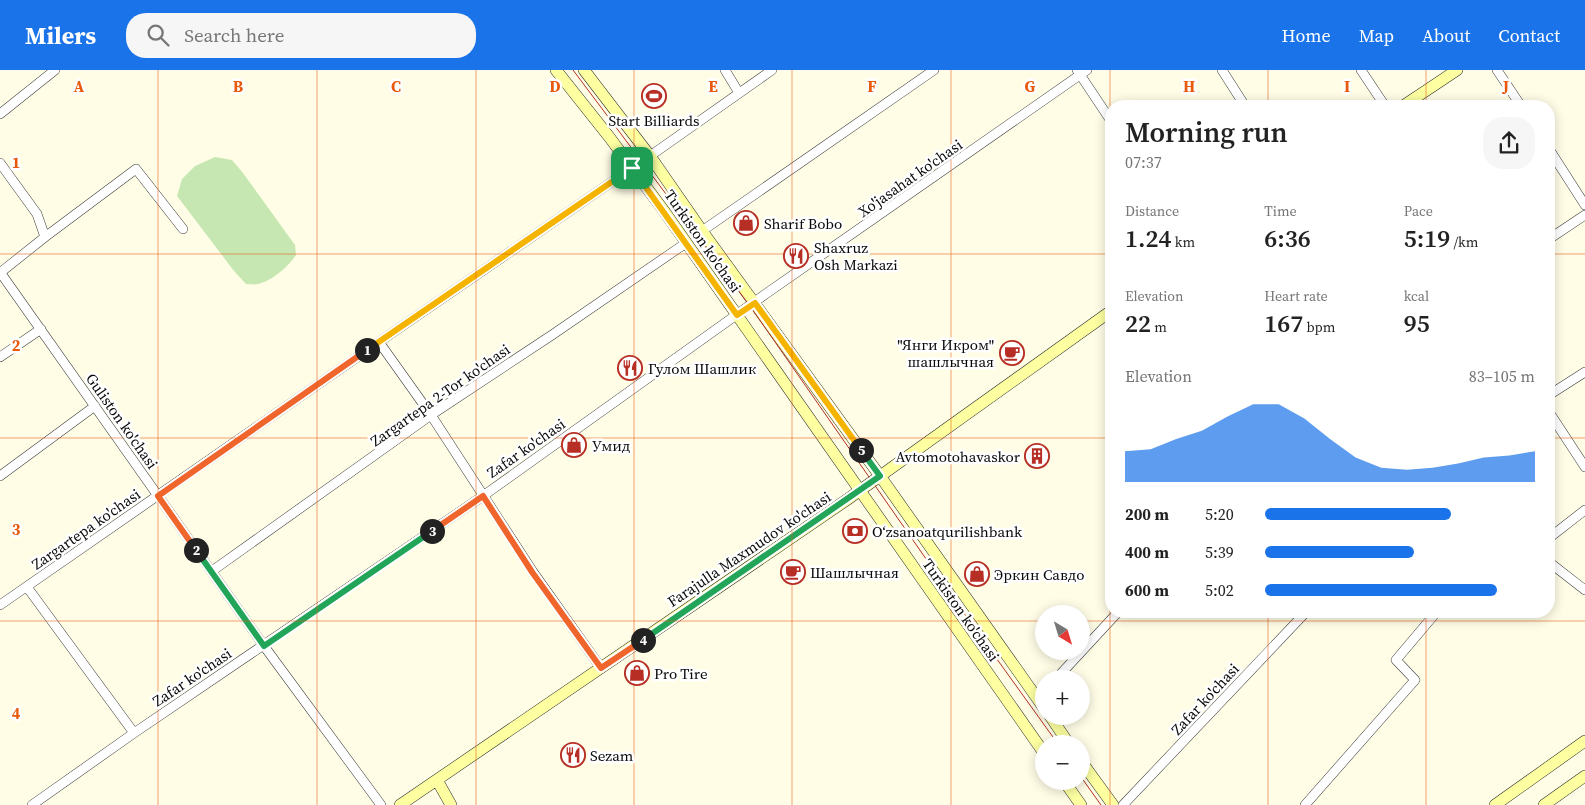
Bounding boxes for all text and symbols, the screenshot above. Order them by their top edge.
search box [126,13,476,58]
text: Milers [25,19,96,52]
icon: search [144,21,172,49]
text: Search here [184,22,284,48]
text: Home [1282,23,1331,48]
text: Map [1359,23,1394,48]
text: About [1422,23,1470,48]
text: Contact [1498,23,1560,48]
text: A [74,75,85,97]
text: B [233,75,244,97]
text: C [391,75,401,97]
text: D [549,75,561,97]
text: E [708,75,718,97]
text: F [867,75,877,97]
text: G [1025,75,1036,97]
text: H [1183,75,1195,97]
text: I [1344,75,1350,97]
text: J [1502,75,1509,97]
sports icon: Start Billiards [641,83,667,109]
place label: Start Billiards [608,110,700,131]
text: Morning run [1125,113,1288,151]
button: share [1483,117,1535,169]
street label: Xo'jasahat ko'chasi [854,134,966,222]
pin [611,147,653,189]
text: 1 [12,151,20,173]
text: 07:37 [1125,151,1162,173]
icon: arrive [618,154,646,182]
street label: Turkiston ko'chasi [660,185,746,297]
text: Distance [1125,201,1179,221]
text: Time [1264,201,1297,221]
text: Pace [1404,201,1433,221]
shop icon: Sharif Bobo [733,210,759,236]
place label: Sharif Bobo [764,213,842,234]
text: 1.24 [1125,221,1172,255]
text: 6:36 [1264,221,1311,255]
text: 5:19 [1404,221,1450,255]
text: km [1172,232,1195,252]
text: /km [1450,232,1478,252]
place label: Shaxruz Osh Markazi [814,237,898,275]
restaurant icon: Shaxruz Osh Markazi [783,243,809,269]
text: Elevation [1125,286,1183,306]
text: Heart rate [1264,286,1328,306]
text: kcal [1404,286,1429,306]
text: 22 [1125,306,1151,340]
text: 167 [1264,306,1303,340]
text: 95 [1404,306,1430,340]
text: m [1151,317,1167,337]
text: bpm [1303,317,1335,337]
text: 2 [12,334,21,356]
place label: "Янги Икром" шашлычная [897,334,994,372]
pin: 1 [354,338,380,362]
street label: Zargartepa 2-Tor ko'chasi [366,339,514,451]
text: 1 [364,340,371,360]
cafe icon: "Янги Икром" шашлычная [999,340,1025,366]
restaurant icon: Гулом Шашлик [617,355,643,381]
place label: Гулом Шашлик [648,358,757,379]
text: Elevation [1125,365,1192,387]
text: 83–105 m [1469,365,1535,387]
street label: Guliston ko'chasi [81,369,163,473]
street label: Zafar ko'chasi [483,413,569,483]
shop icon: Умид [561,432,587,458]
place label: Умид [592,435,631,456]
pin: 5 [848,438,874,462]
text: 5 [858,440,865,460]
building icon: Avtomotohavaskor [1024,443,1050,469]
place label: Avtomotohavaskor [895,446,1021,467]
street label: Zargartepa ko'chasi [27,484,145,574]
street label: Farajulla Maxmudov ko'chasi [663,486,835,612]
text: 200 m [1125,503,1169,525]
text: 5:20 [1205,503,1234,525]
text: 3 [12,518,21,540]
pin: 3 [420,518,444,544]
bank icon: Oʻzsanoatqurilishbank [842,518,868,544]
text: 3 [429,521,436,541]
place label: Oʻzsanoatqurilishbank [872,521,1023,542]
pin: 2 [184,538,208,562]
text: 2 [193,540,200,560]
text: 400 m [1125,541,1169,563]
text: 5:39 [1205,541,1234,563]
street label: Turkiston ko'chasi [918,554,1004,666]
cafe icon: Шашлычная [780,559,806,585]
shop icon: Эркин Савдо [964,561,990,587]
place label: Шашлычная [810,562,899,583]
place label: Эркин Савдо [994,564,1084,585]
text: 600 m [1125,579,1169,601]
text: 5:02 [1205,579,1234,601]
north arrow [1035,605,1090,660]
map controls [1035,605,1090,790]
pin: 4 [630,628,656,652]
text: 4 [640,630,647,650]
street label: Zafar ko'chasi [148,643,236,711]
street label: Zafar ko'chasi [1166,659,1244,739]
shop icon: Pro Tire [624,660,650,686]
place label: Pro Tire [654,663,708,684]
button: + [1035,670,1090,725]
text: 4 [12,702,21,724]
button: − [1035,735,1090,790]
restaurant icon: Sezam [560,742,586,768]
place label: Sezam [590,745,634,766]

